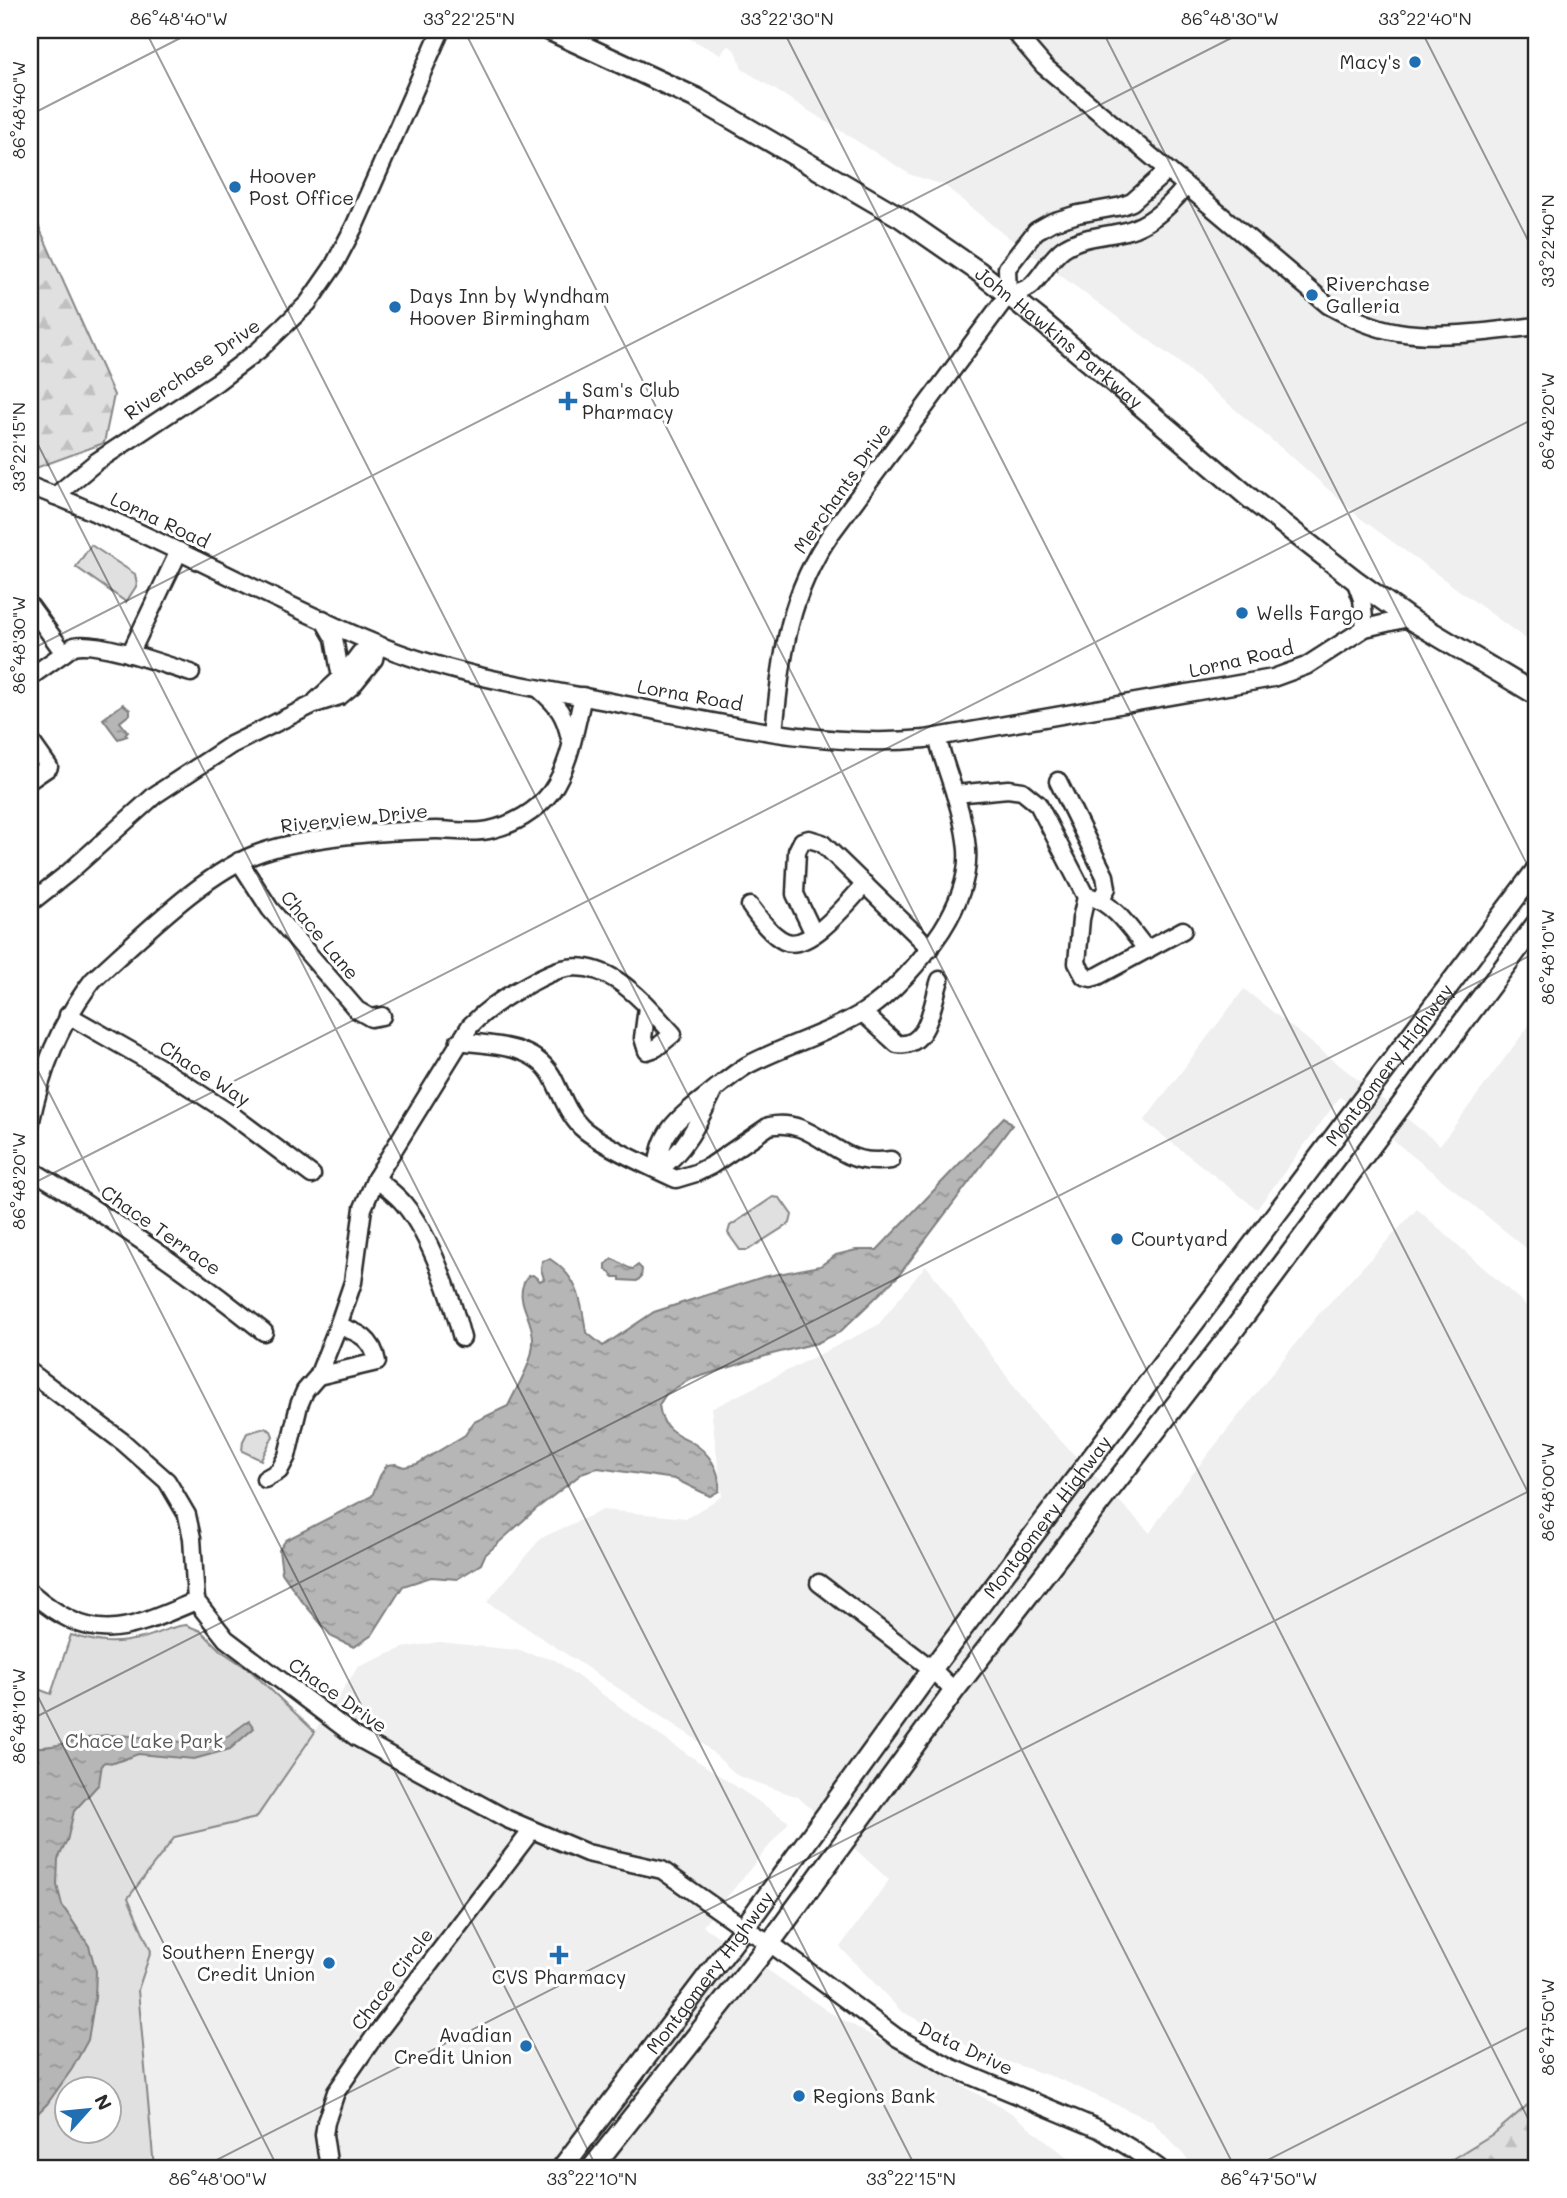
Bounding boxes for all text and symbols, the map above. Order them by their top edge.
text: 86°48'40"W [130,6,228,30]
text: 33°22'25"N [423,6,515,30]
text: 33°22'30"N [740,6,834,30]
text: 86°48'30"W [1181,6,1279,30]
text: 33°22'40"N [1378,6,1472,30]
place label: Macy's [1339,49,1401,74]
marker: Macy's [1407,54,1423,70]
text: 86°48'40"W [6,61,30,159]
place label: Hoover Post Office [249,163,354,210]
marker: Hoover Post Office [227,179,243,195]
text: 33°22'40"N [1535,194,1559,288]
street label: John Hawkins Parkway [970,261,1149,414]
place label: Riverchase Galleria [1326,271,1430,318]
place label: Days Inn by Wyndham Hoover Birmingham [409,283,610,330]
marker: Riverchase Galleria [1304,287,1320,303]
marker: Days Inn by Wyndham Hoover Birmingham [387,299,403,315]
street label: Riverchase Drive [119,312,265,425]
text: 86°48'20"W [1535,372,1559,470]
place label: Sam's Club Pharmacy [582,377,680,424]
marker: Sam's Club Pharmacy [560,393,576,409]
text: 33°22'15"N [6,402,30,492]
street label: Merchants Drive [787,417,896,558]
street label: Lorna Road [107,486,214,553]
text: 86°48'30"W [6,596,30,694]
place label: Wells Fargo [1256,600,1364,625]
marker: Wells Fargo [1234,605,1250,621]
street label: Lorna Road [1186,634,1296,683]
street label: Lorna Road [635,673,745,716]
street label: Riverview Drive [279,797,429,838]
street label: Chace Lane [276,885,365,985]
text: 86°48'10"W [1535,909,1559,1005]
street label: Montgomery Highway [1319,978,1458,1151]
street label: Chace Way [155,1034,256,1111]
text: 86°48'20"W [6,1132,30,1230]
street label: Chace Terrace [96,1179,226,1280]
place label: Courtyard [1131,1226,1227,1251]
marker: Courtyard [1109,1231,1125,1247]
street label: Montgomery Highway [977,1430,1116,1603]
text: 86°48'00"W [1535,1443,1559,1541]
street label: Chace Drive [284,1651,393,1738]
text: 86°48'10"W [6,1668,30,1764]
park label: Chace Lake Park [65,1728,223,1753]
street label: Montgomery Highway [640,1886,779,2059]
street label: Chace Circle [345,1923,438,2035]
place label: Southern Energy Credit Union [162,1939,315,1986]
marker: CVS Pharmacy [551,1947,567,1963]
marker: Southern Energy Credit Union [321,1955,337,1971]
place label: CVS Pharmacy [492,1964,626,1989]
text: 86°47'50"W [1535,1978,1559,2076]
street label: Data Drive [915,2015,1017,2080]
place label: Avadian Credit Union [394,2022,512,2069]
marker: Avadian Credit Union [518,2038,534,2054]
north arrow [52,2076,122,2146]
place label: Regions Bank [813,2083,935,2108]
marker: Regions Bank [791,2088,807,2104]
text: N [89,2090,118,2114]
text: 86°48'00"W [169,2166,267,2190]
text: 33°22'10"N [547,2166,637,2190]
text: 33°22'15"N [866,2166,956,2190]
text: 86°47'50"W [1220,2166,1318,2190]

